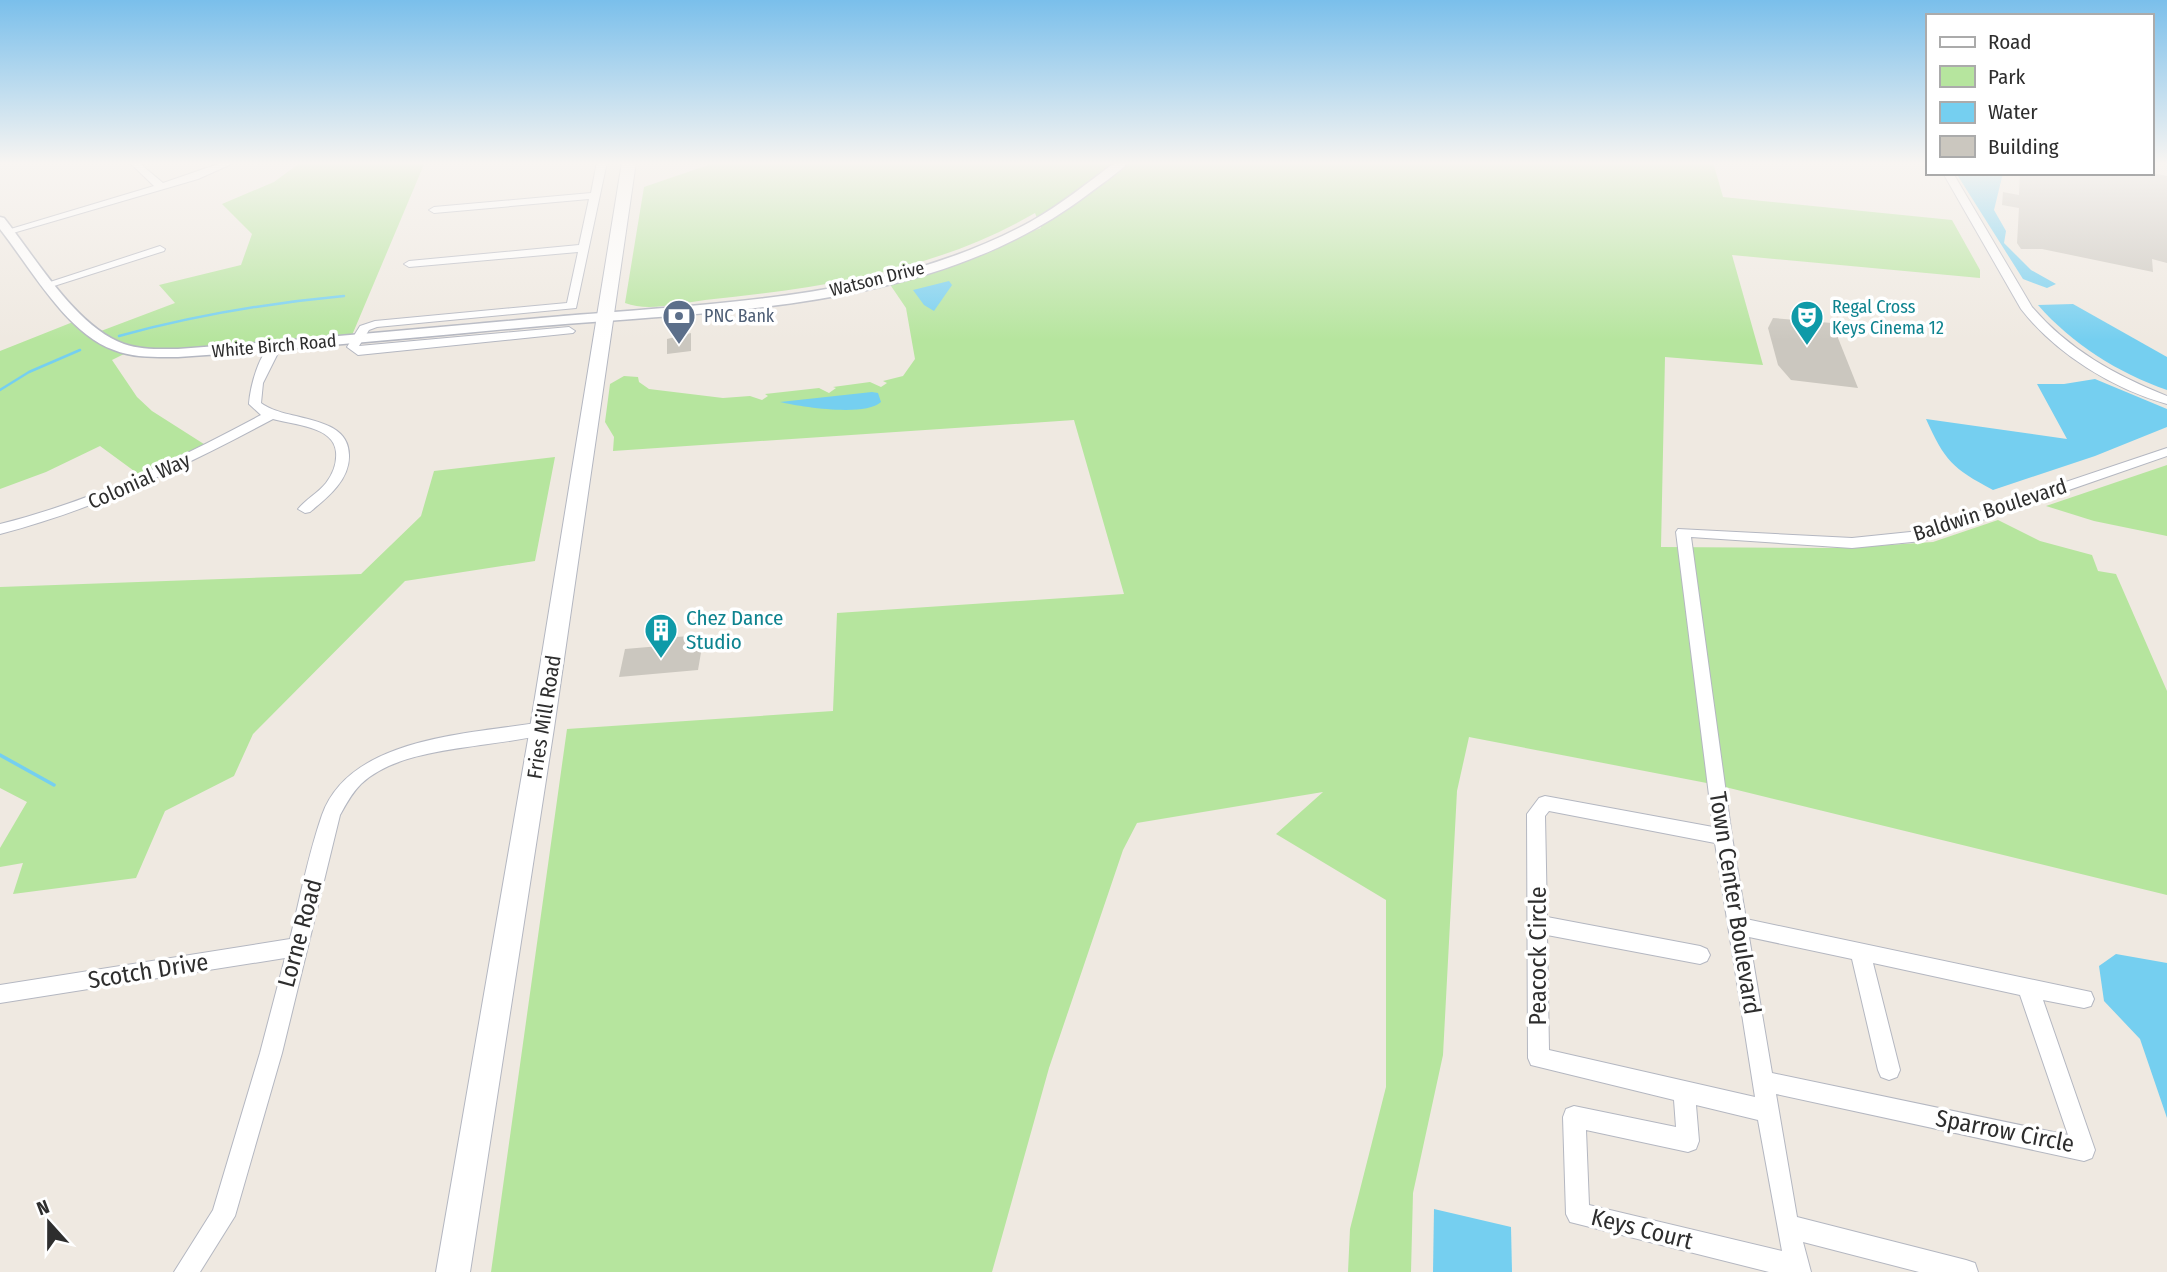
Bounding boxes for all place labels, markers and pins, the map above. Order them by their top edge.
place label: Regal Cross Keys Cinema 12 [1832,296,1944,339]
bank icon: PNC Bank [660,297,698,346]
theatre icon: Regal Cross Keys Cinema 12 [1788,298,1826,347]
place label: PNC Bank [704,305,775,327]
place label: Chez Dance Studio [686,605,783,655]
building icon: Chez Dance Studio [642,611,680,660]

